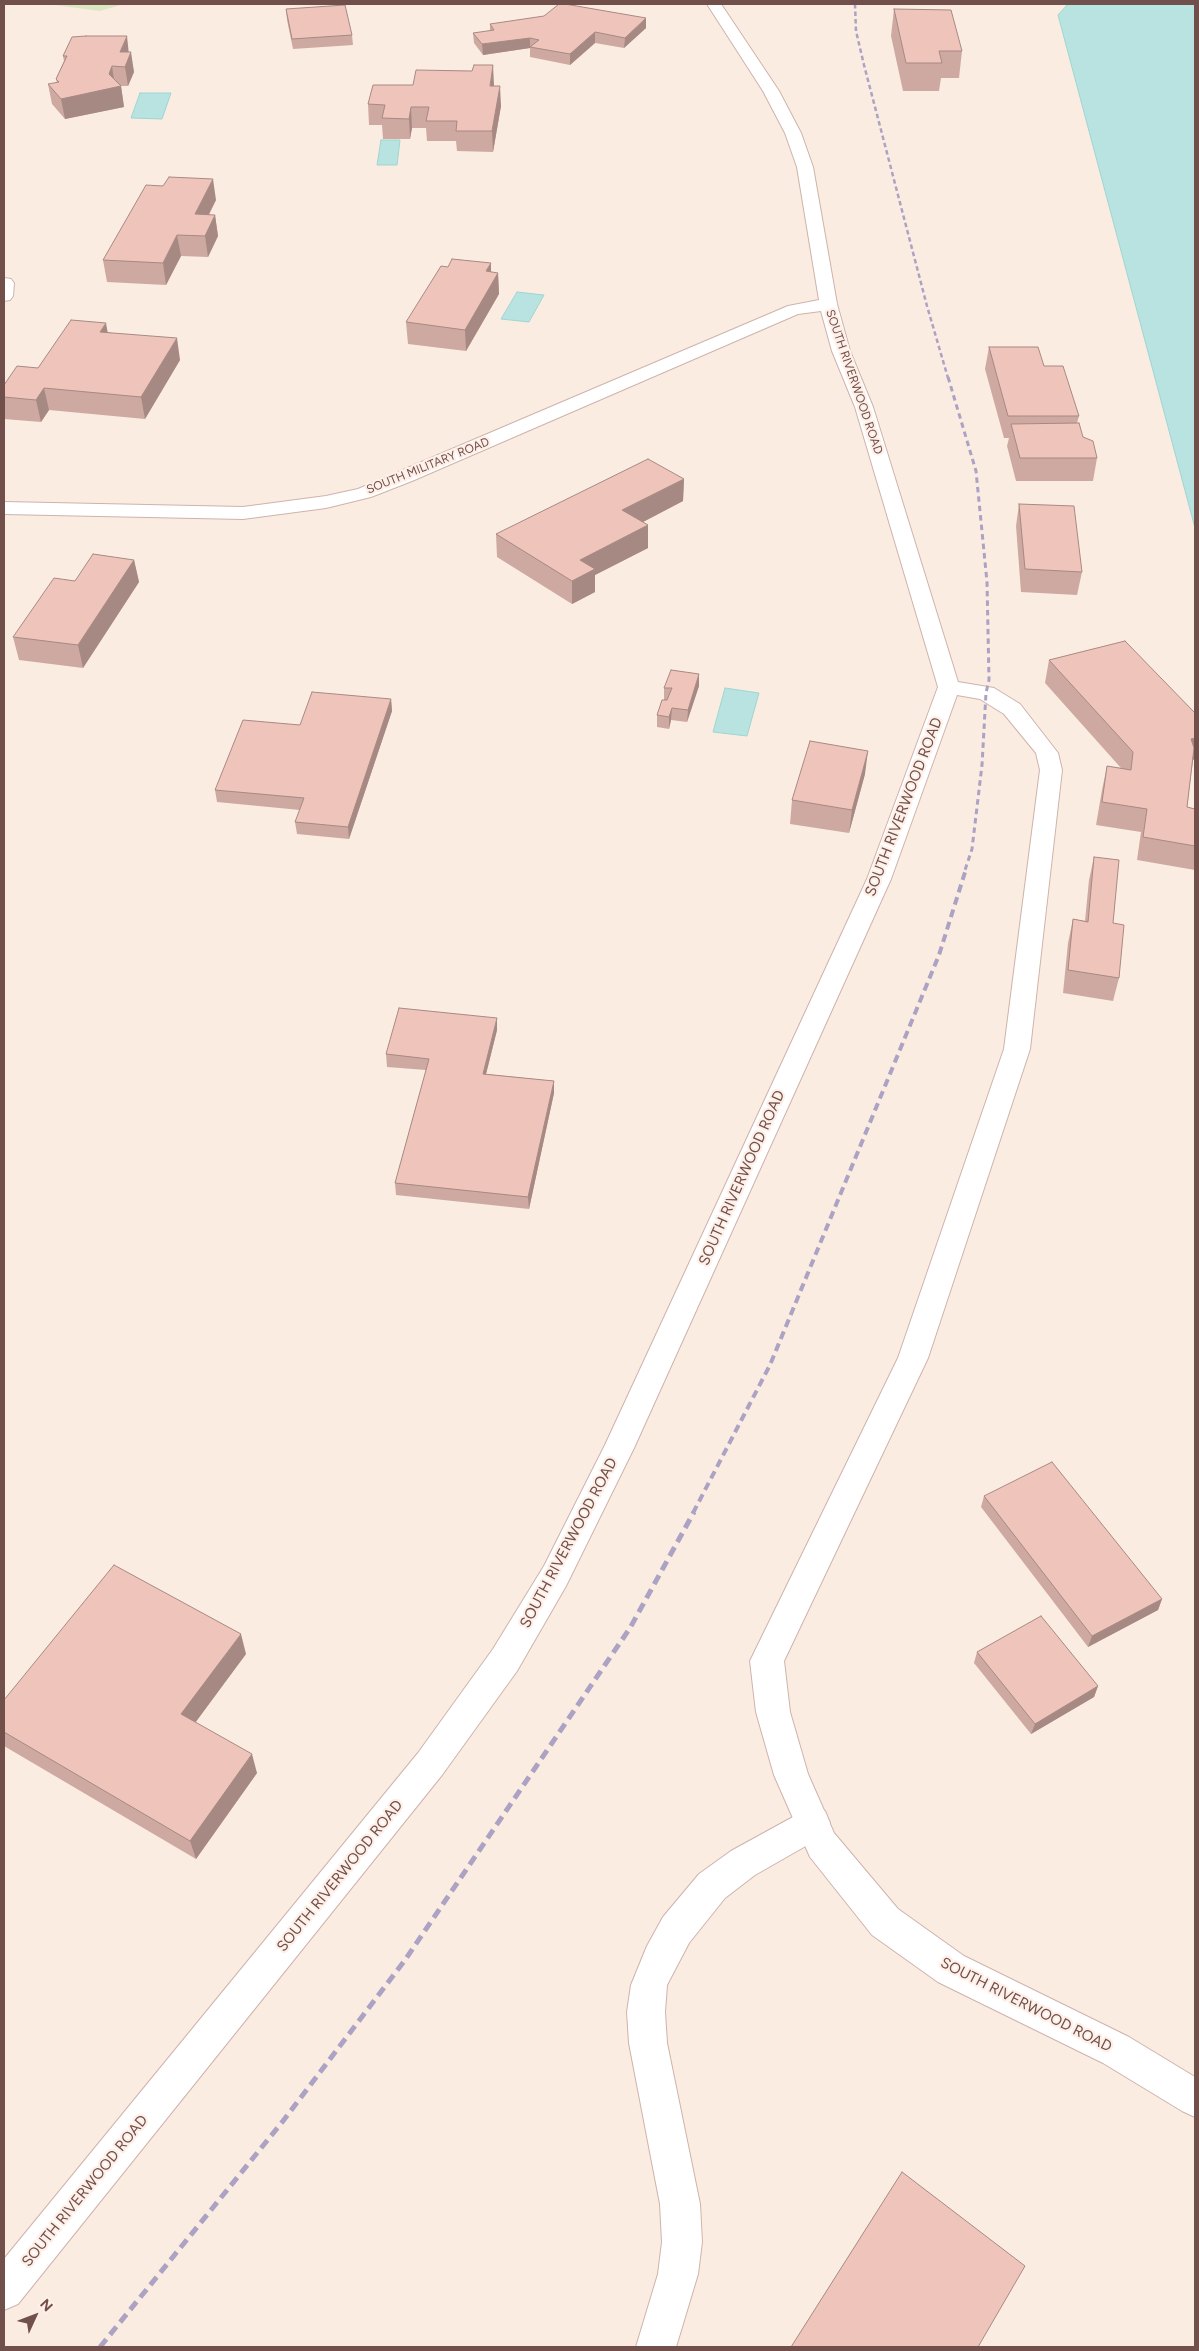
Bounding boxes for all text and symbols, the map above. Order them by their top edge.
street label: SOUTH RIVERWOOD ROAD [822,308,886,456]
street label: SOUTH MILITARY ROAD [364,435,492,497]
street label: SOUTH RIVERWOOD ROAD [862,715,946,899]
street label: SOUTH RIVERWOOD ROAD [695,1088,789,1268]
street label: SOUTH RIVERWOOD ROAD [516,1455,622,1631]
street label: SOUTH RIVERWOOD ROAD [273,1797,407,1955]
street label: SOUTH RIVERWOOD ROAD [937,1954,1115,2056]
street label: SOUTH RIVERWOOD ROAD [18,2112,152,2270]
north arrow [10,2291,60,2341]
text: N [36,2296,56,2315]

